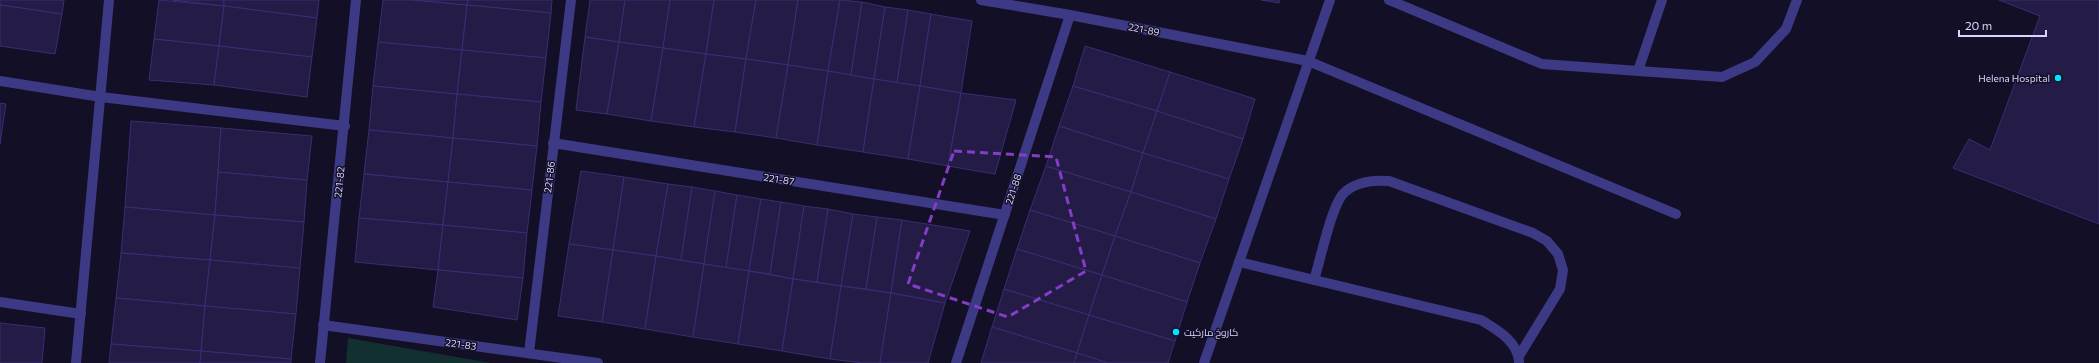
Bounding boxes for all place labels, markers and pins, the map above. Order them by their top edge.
place label: Helena Hospital [1978,72,2050,84]
marker: Helena Hospital [2053,73,2063,83]
place label: كاروخ ماركیت [1184,326,1238,339]
marker: كاروخ ماركیت [1171,327,1181,337]

